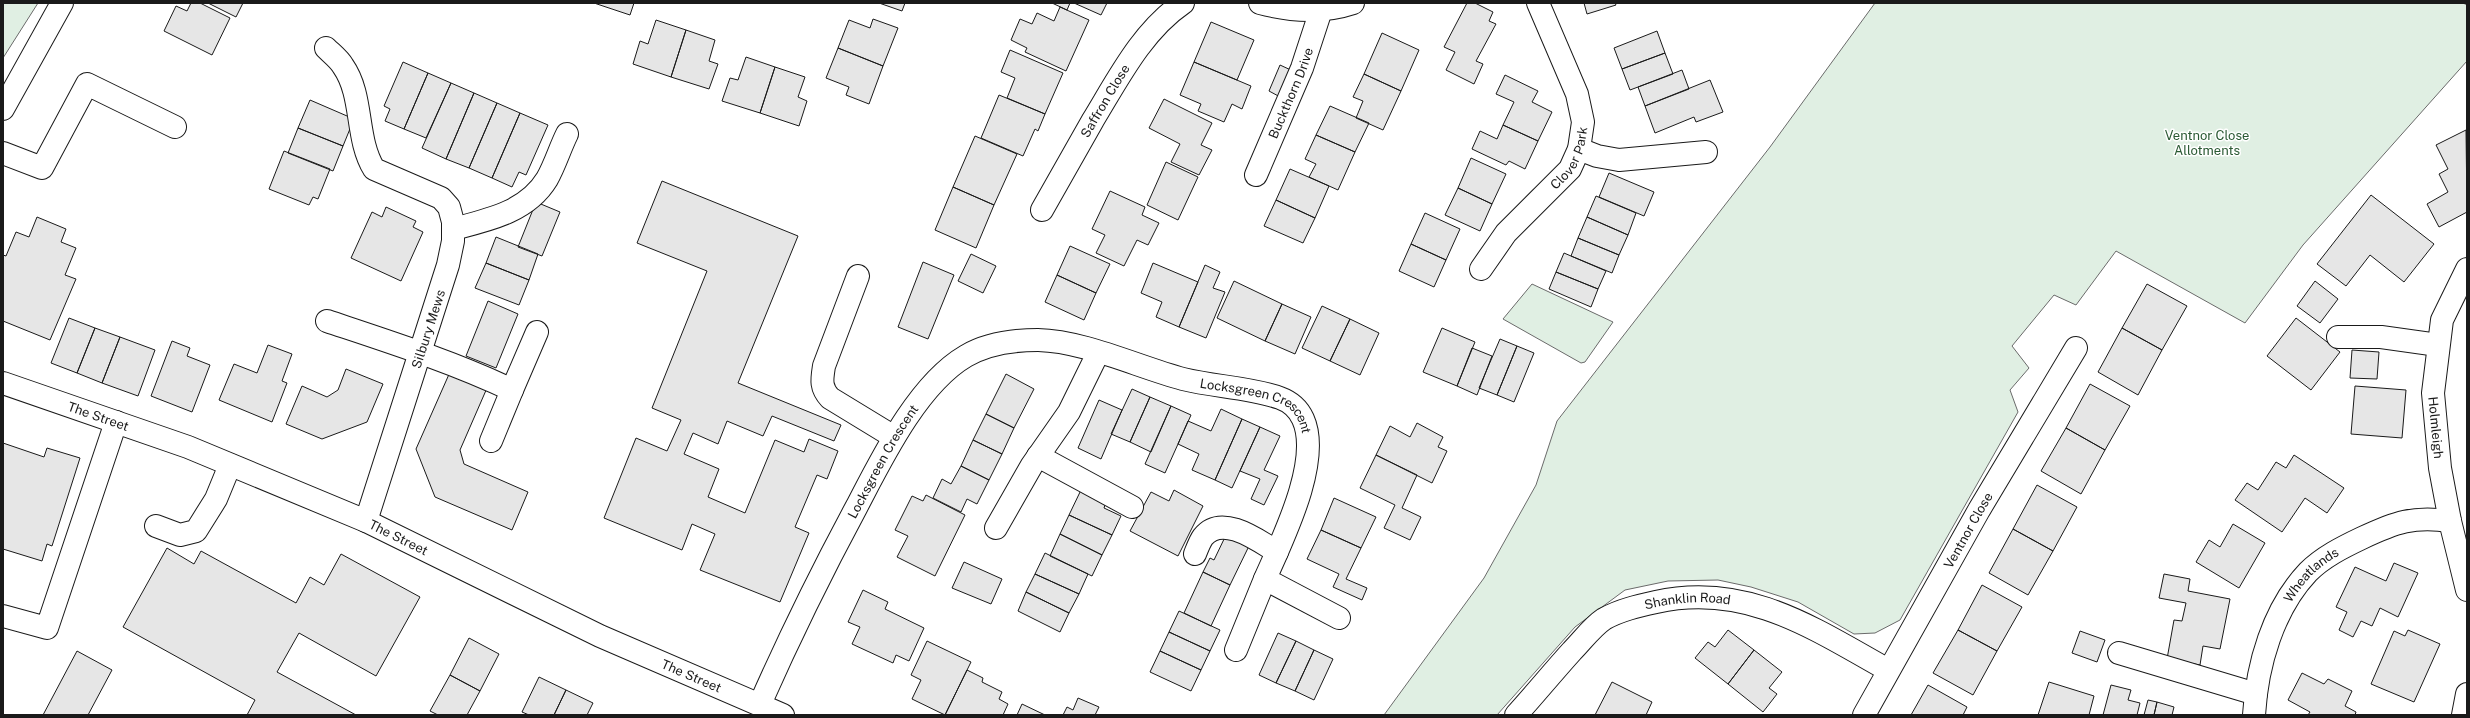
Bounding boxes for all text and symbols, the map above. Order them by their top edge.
street label: Buckthorn Drive [1266,46,1316,141]
street label: Saffron Close [1078,62,1133,140]
street label: Clover Park [1547,126,1590,192]
park label: Ventnor Close Allotments [2165,128,2249,158]
street label: Silbury Mews [409,288,448,370]
street label: Locksgreen Crescent [1199,376,1314,435]
street label: Holmleigh [2425,396,2446,459]
street label: The Street [66,399,131,434]
street label: Locksgreen Crescent [845,402,921,521]
street label: Ventnor Close [1941,490,1996,571]
street label: The Street [367,517,430,558]
street label: Wheatlands [2281,545,2341,605]
street label: Shanklin Road [1643,590,1732,612]
street label: The Street [659,656,724,695]

